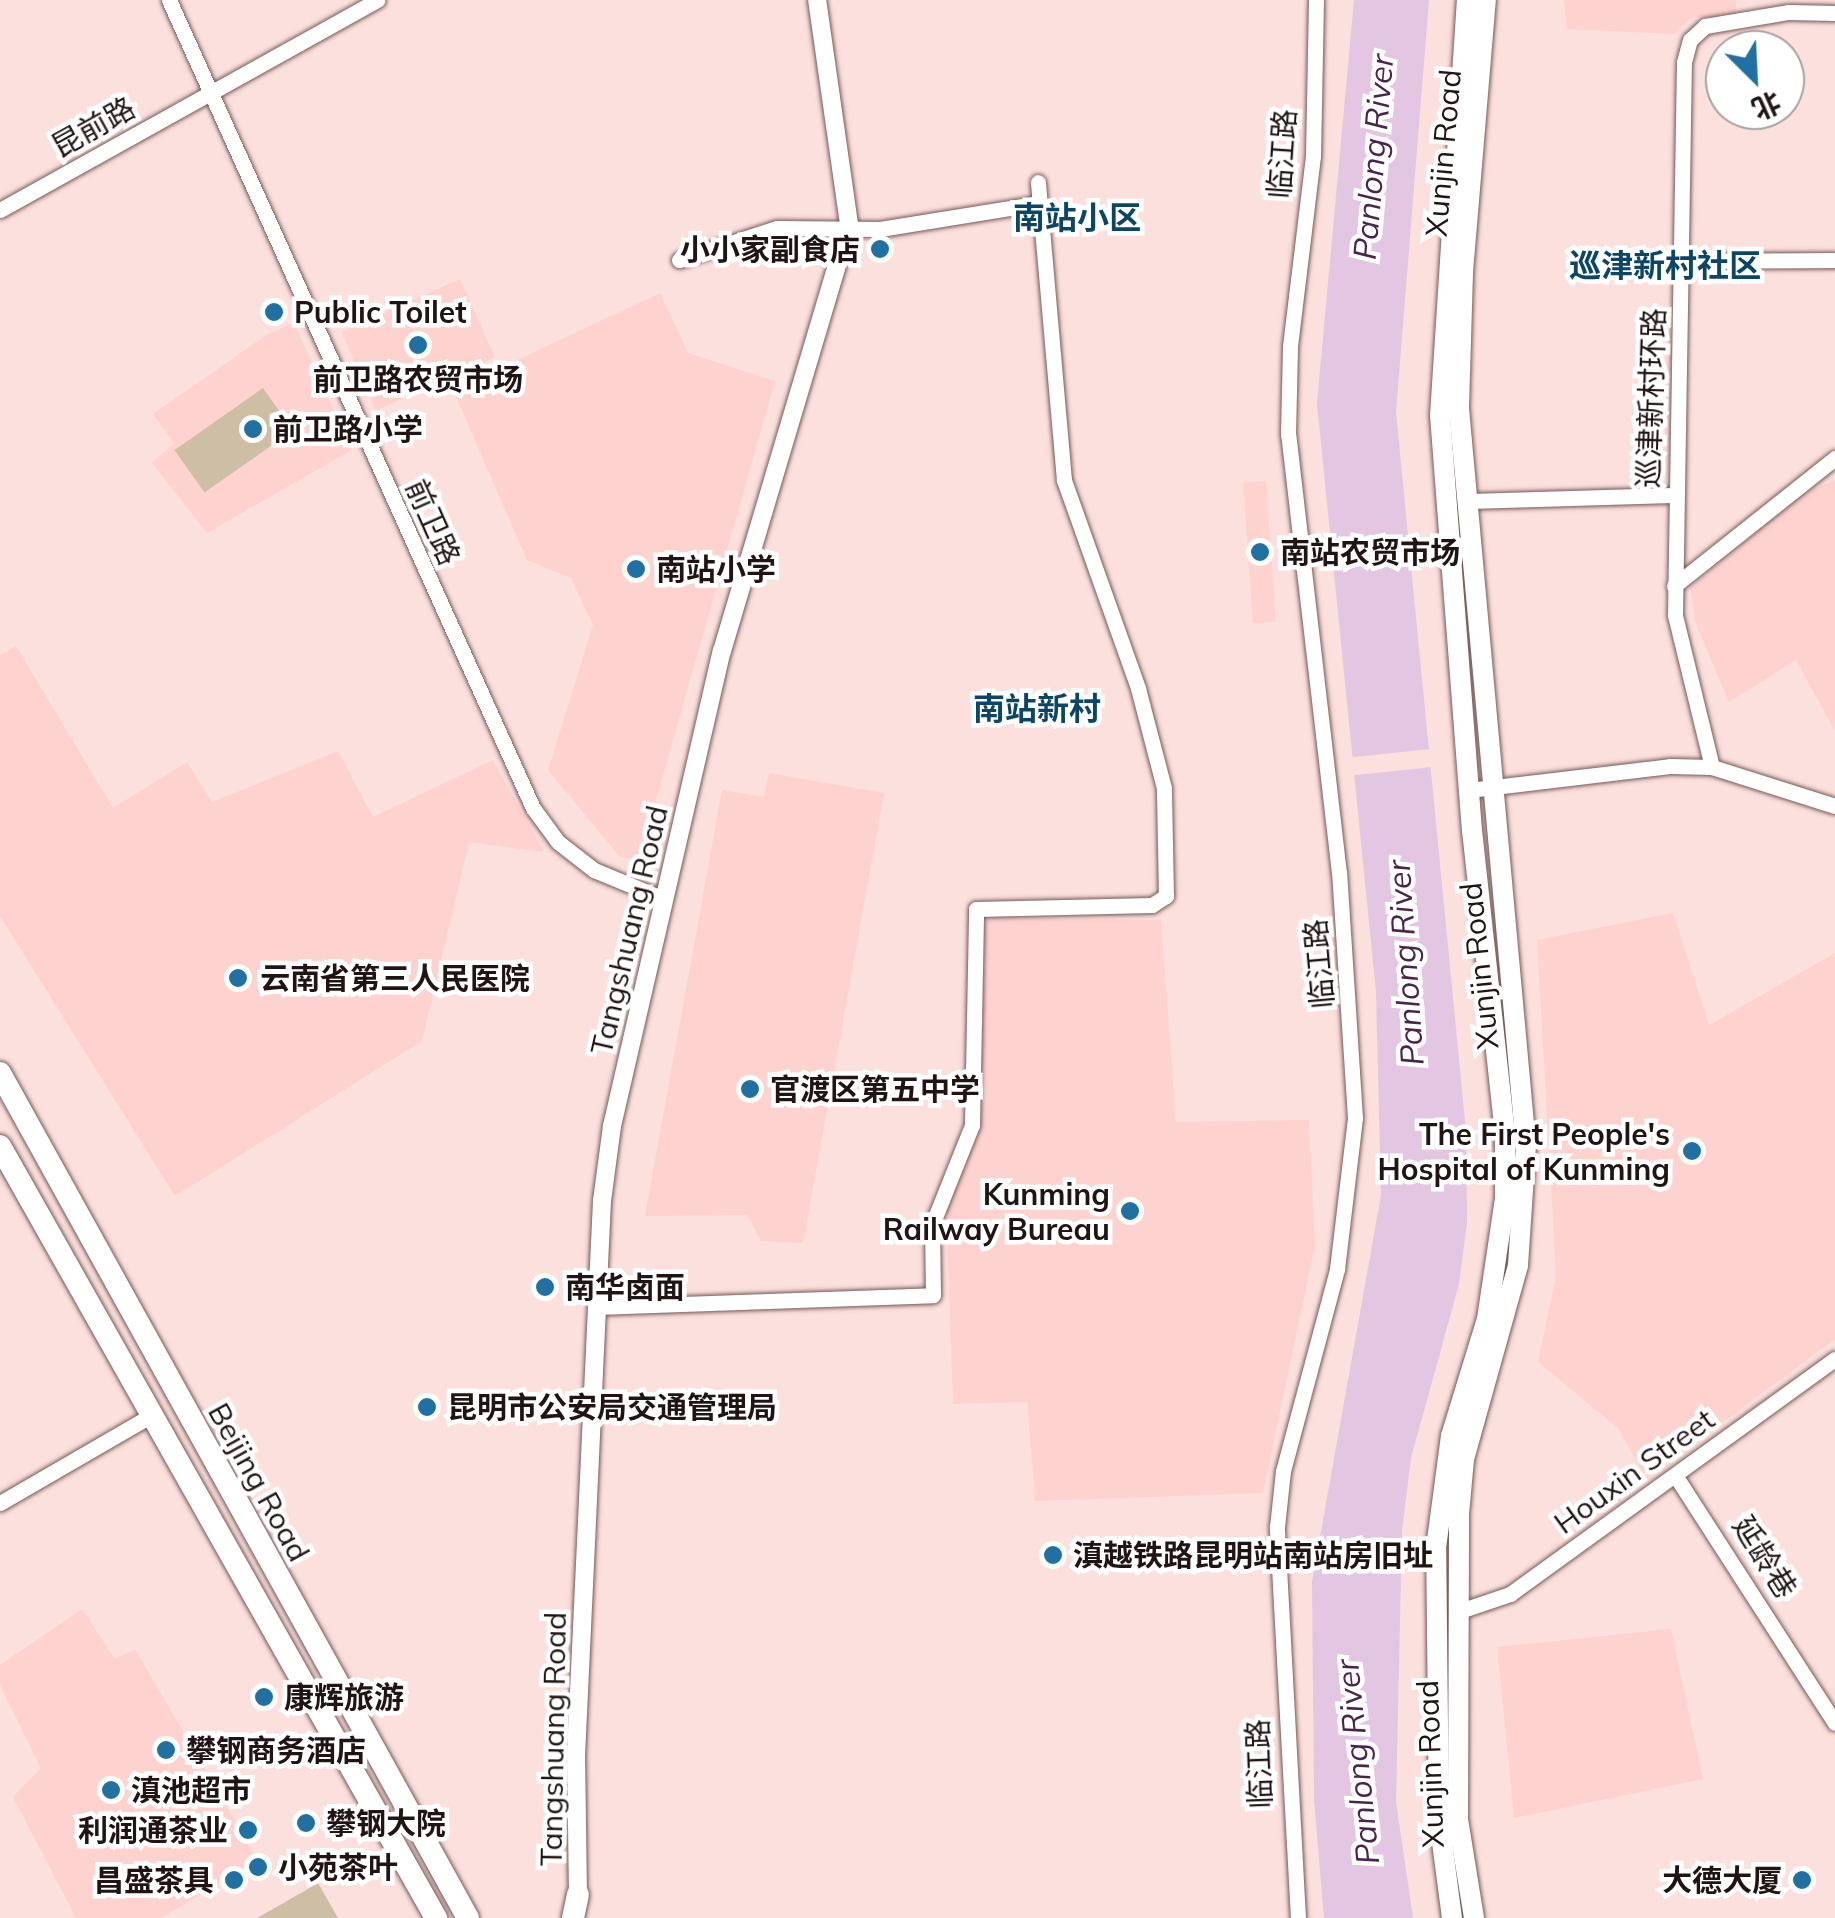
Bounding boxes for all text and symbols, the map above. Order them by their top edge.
north arrow [1705,30,1805,130]
water label: Panlong River [1345,53,1401,261]
street label: Xunjin Road [1418,68,1468,238]
text: 北 [1747,84,1787,128]
street label: 昆前路 [45,89,141,165]
street label: 临江路 [1261,108,1303,200]
district label: 南站小区 [1013,198,1141,236]
place label: 小小家副食店 [680,231,860,267]
marker: 小小家副食店 [869,238,891,260]
district label: 巡津新村社区 [1569,246,1761,284]
place label: Public Toilet [294,294,467,330]
marker: Public Toilet [263,301,285,323]
street label: 巡津新村环路 [1630,307,1672,489]
marker: 前卫路农贸市场 [407,334,429,356]
place label: 前卫路农贸市场 [313,361,523,397]
place label: 前卫路小学 [273,411,423,447]
marker: 前卫路小学 [242,418,264,440]
street label: 前卫路 [398,474,468,570]
place label: 南站农贸市场 [1280,534,1460,570]
marker: 南站农贸市场 [1249,541,1271,563]
place label: 南站小学 [656,551,776,587]
marker: 南站小学 [625,558,647,580]
district label: 南站新村 [973,689,1101,727]
street label: Tangshuang Road [583,802,675,1058]
water label: Panlong River [1379,859,1431,1067]
street label: Xunjin Road [1452,881,1506,1051]
street label: 临江路 [1297,918,1341,1010]
place label: 云南省第三人民医院 [260,960,530,996]
marker: 云南省第三人民医院 [225,965,251,991]
place label: 官渡区第五中学 [770,1071,980,1107]
marker: 官渡区第五中学 [739,1078,761,1100]
place label: The First People's Hospital of Kunming [1377,1116,1670,1186]
marker: The First People's Hospital of Kunming [1679,1138,1705,1164]
place label: Kunming Railway Bureau [883,1176,1110,1246]
marker: Kunming Railway Bureau [1119,1200,1141,1222]
place label: 南华卤面 [565,1269,685,1305]
marker: 南华卤面 [534,1276,556,1298]
place label: 昆明市公安局交通管理局 [447,1389,777,1425]
marker: 昆明市公安局交通管理局 [416,1396,438,1418]
street label: Beijing Road [201,1397,317,1567]
street label: Houxin Street [1547,1401,1721,1541]
street label: 延龄巷 [1726,1509,1804,1605]
place label: 滇越铁路昆明站南站房旧址 [1073,1537,1433,1573]
marker: 滇越铁路昆明站南站房旧址 [1042,1544,1064,1566]
street label: Tangshuang Road [533,1612,573,1866]
water label: Panlong River [1327,1658,1387,1866]
place label: 康辉旅游 [284,1679,404,1715]
street label: Xunjin Road [1409,1680,1451,1848]
marker: 康辉旅游 [253,1686,275,1708]
street label: 临江路 [1239,1718,1279,1810]
place label: 攀钢商务酒店 [186,1732,366,1768]
marker: 攀钢商务酒店 [155,1739,177,1761]
place label: 滇池超市 [131,1772,251,1808]
marker: 滇池超市 [100,1779,122,1801]
place label: 攀钢大院 [326,1805,446,1841]
place label: 利润通茶业 [78,1812,228,1848]
marker: 攀钢大院 [295,1812,317,1834]
marker: 利润通茶业 [237,1819,259,1841]
place label: 小苑茶叶 [278,1849,398,1885]
marker: 小苑茶叶 [247,1856,269,1878]
place label: 昌盛茶具 [94,1862,214,1898]
place label: 大德大厦 [1662,1862,1782,1898]
marker: 昌盛茶具 [223,1869,245,1891]
marker: 大德大厦 [1791,1869,1813,1891]

